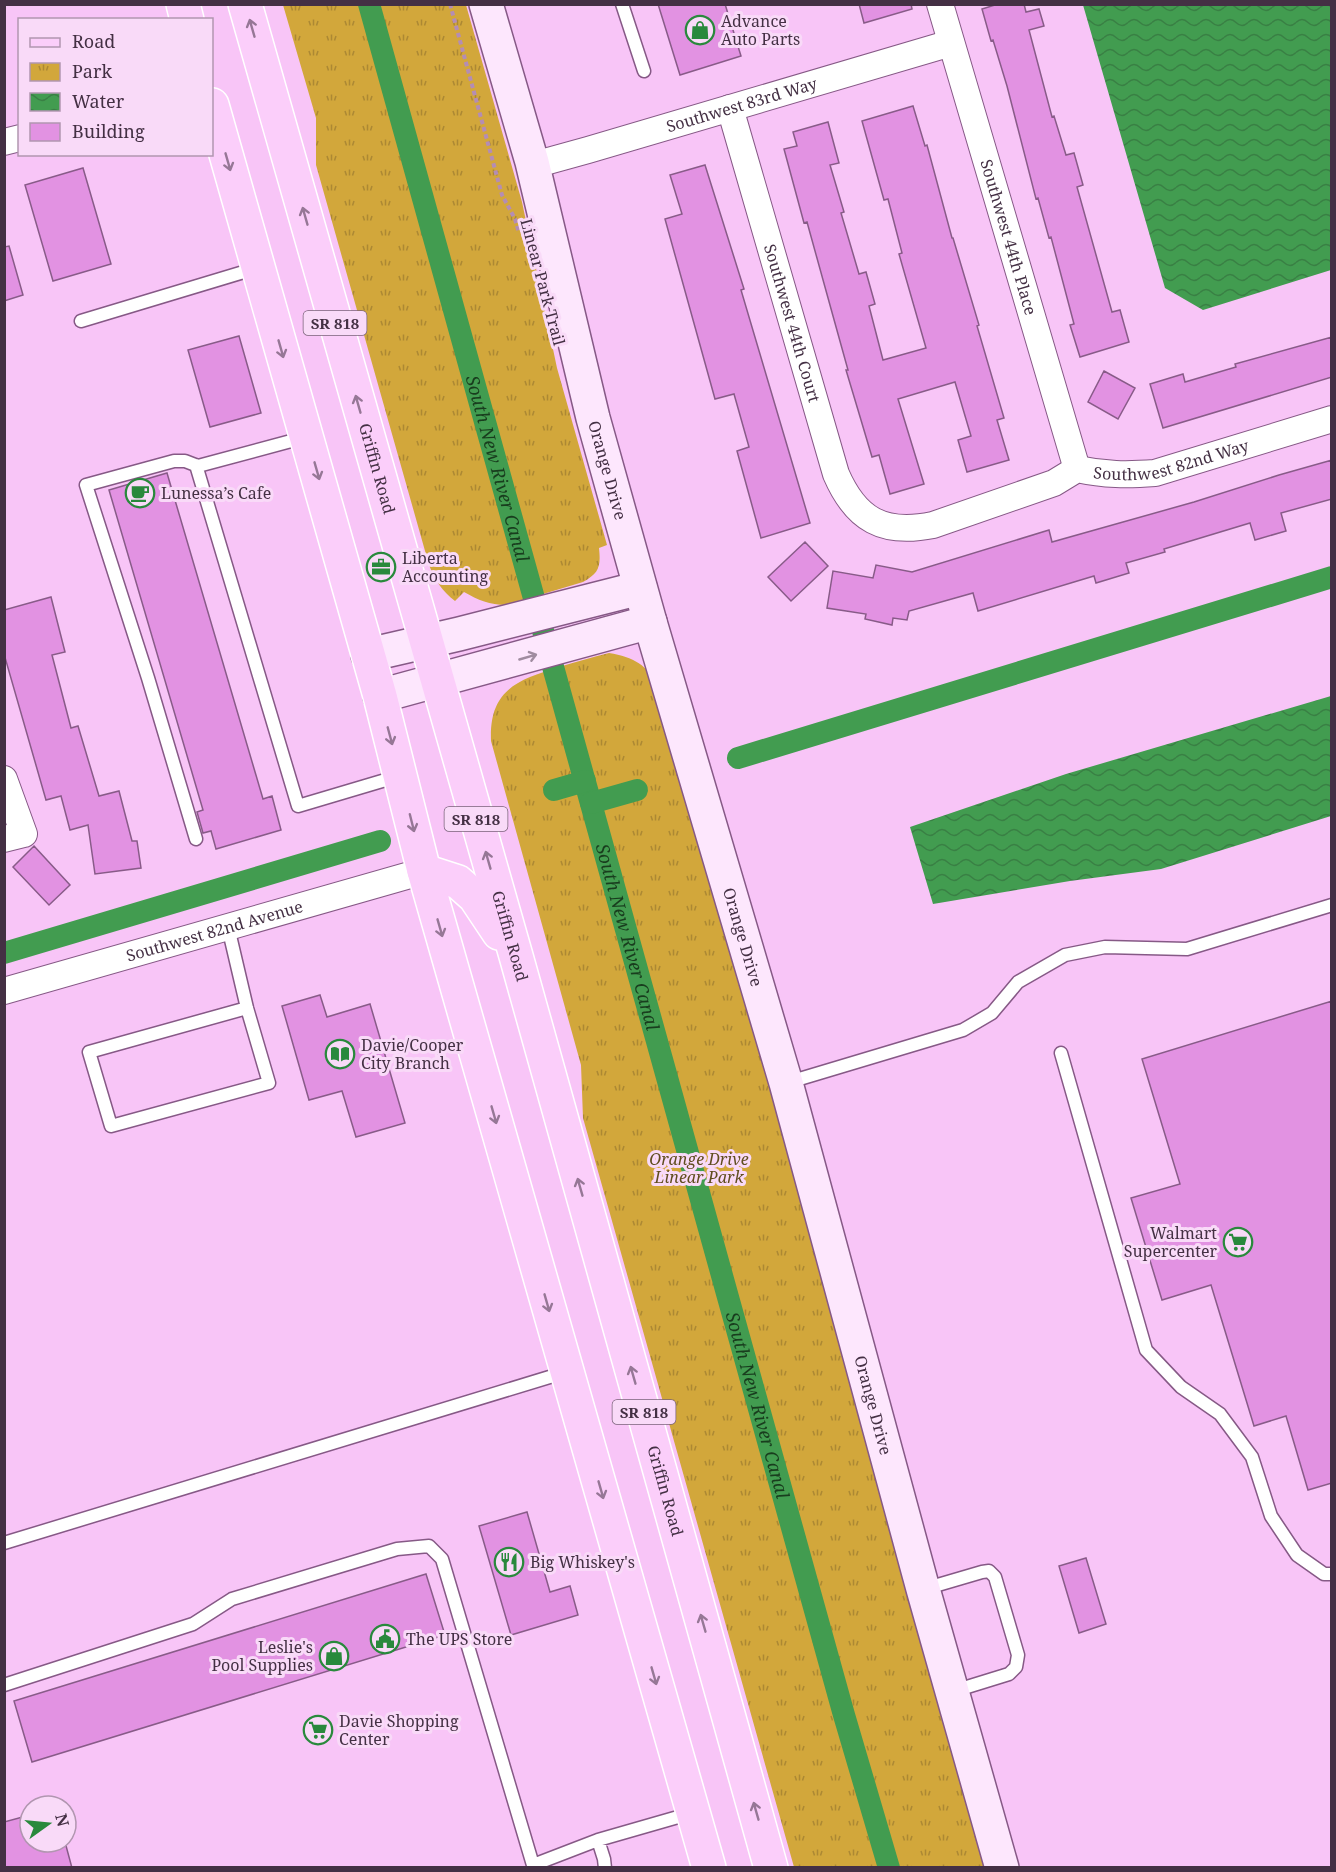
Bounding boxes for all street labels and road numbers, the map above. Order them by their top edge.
street label: Southwest 83rd Way [664,72,821,137]
street label: Southwest 44th Place [975,157,1042,318]
street label: Linear Park Trail [515,216,571,348]
street label: Southwest 44th Court [759,242,826,405]
road number: SR 818 [304,311,366,335]
street label: Orange Drive [583,418,632,522]
street label: Griffin Road [354,421,401,517]
street label: Southwest 82nd Way [1092,434,1252,485]
road number: SR 818 [444,807,508,831]
street label: Orange Drive [718,885,768,989]
street label: Griffin Road [487,888,534,984]
street label: Southwest 82nd Avenue [124,895,305,967]
street label: Orange Drive [849,1353,897,1457]
road number: SR 818 [612,1400,676,1424]
street label: Griffin Road [642,1443,689,1539]

